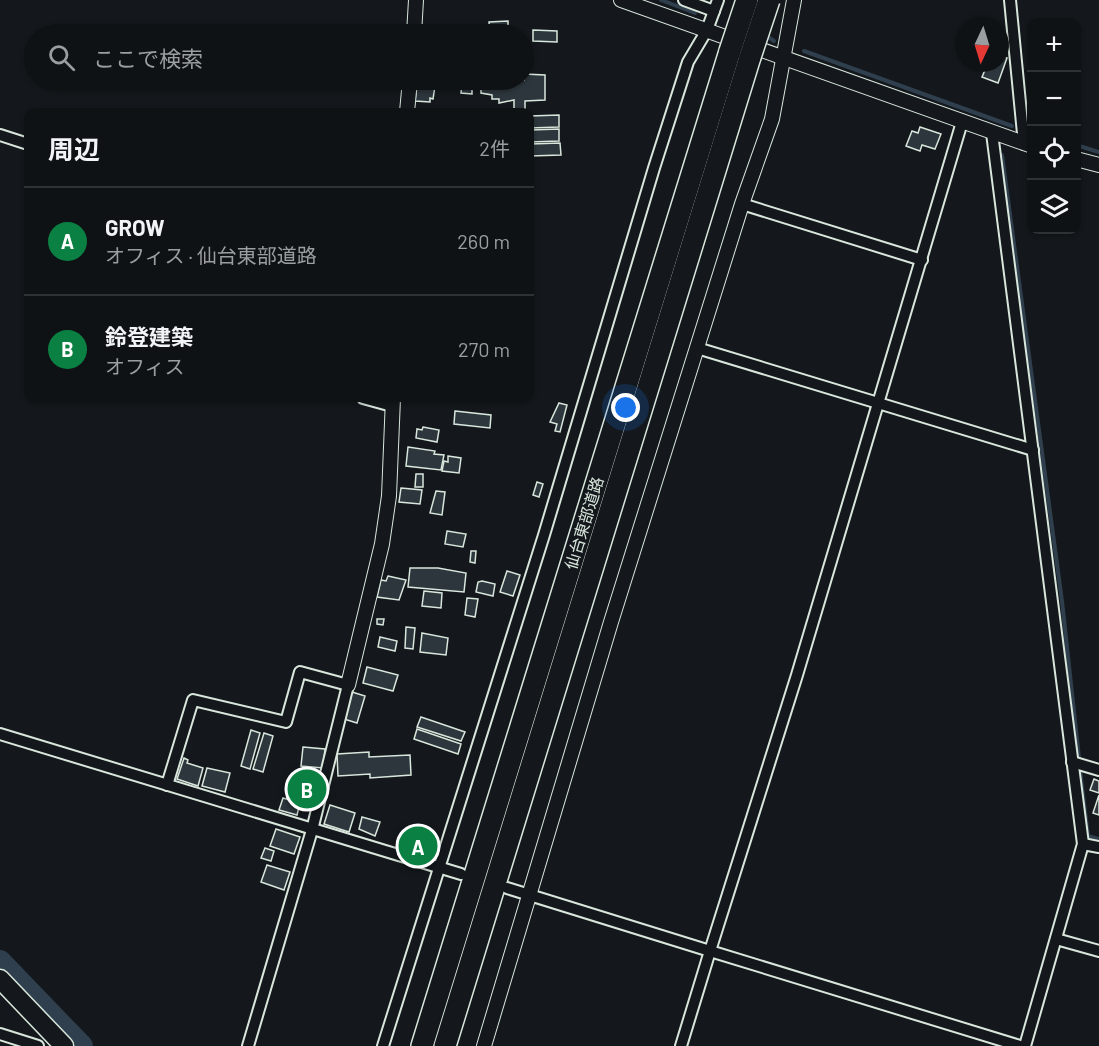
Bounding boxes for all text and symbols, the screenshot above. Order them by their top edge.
north arrow [955,18,1009,72]
map controls [1027,18,1081,234]
button: + [1027,18,1081,72]
search box [24,24,534,90]
icon: search [45,41,78,74]
text: ここで検索 [93,45,203,71]
button: − [1027,72,1081,126]
button: locate [1027,126,1081,180]
text: 周辺 [48,133,100,164]
text: 2件 [479,136,510,160]
button: layers [1027,180,1081,234]
text: GROW [105,214,165,240]
text: A [61,229,74,253]
text: 260 m [457,229,510,253]
text: オフィス · 仙台東部道路 [105,243,317,267]
text: 鈴登建築 [105,323,193,349]
text: B [61,337,74,361]
text: 270 m [458,337,510,361]
text: オフィス [105,354,185,378]
your location [611,393,640,422]
street label: 仙台東部道路 [560,474,607,572]
pin: B [288,766,326,812]
pin: A [398,824,438,868]

